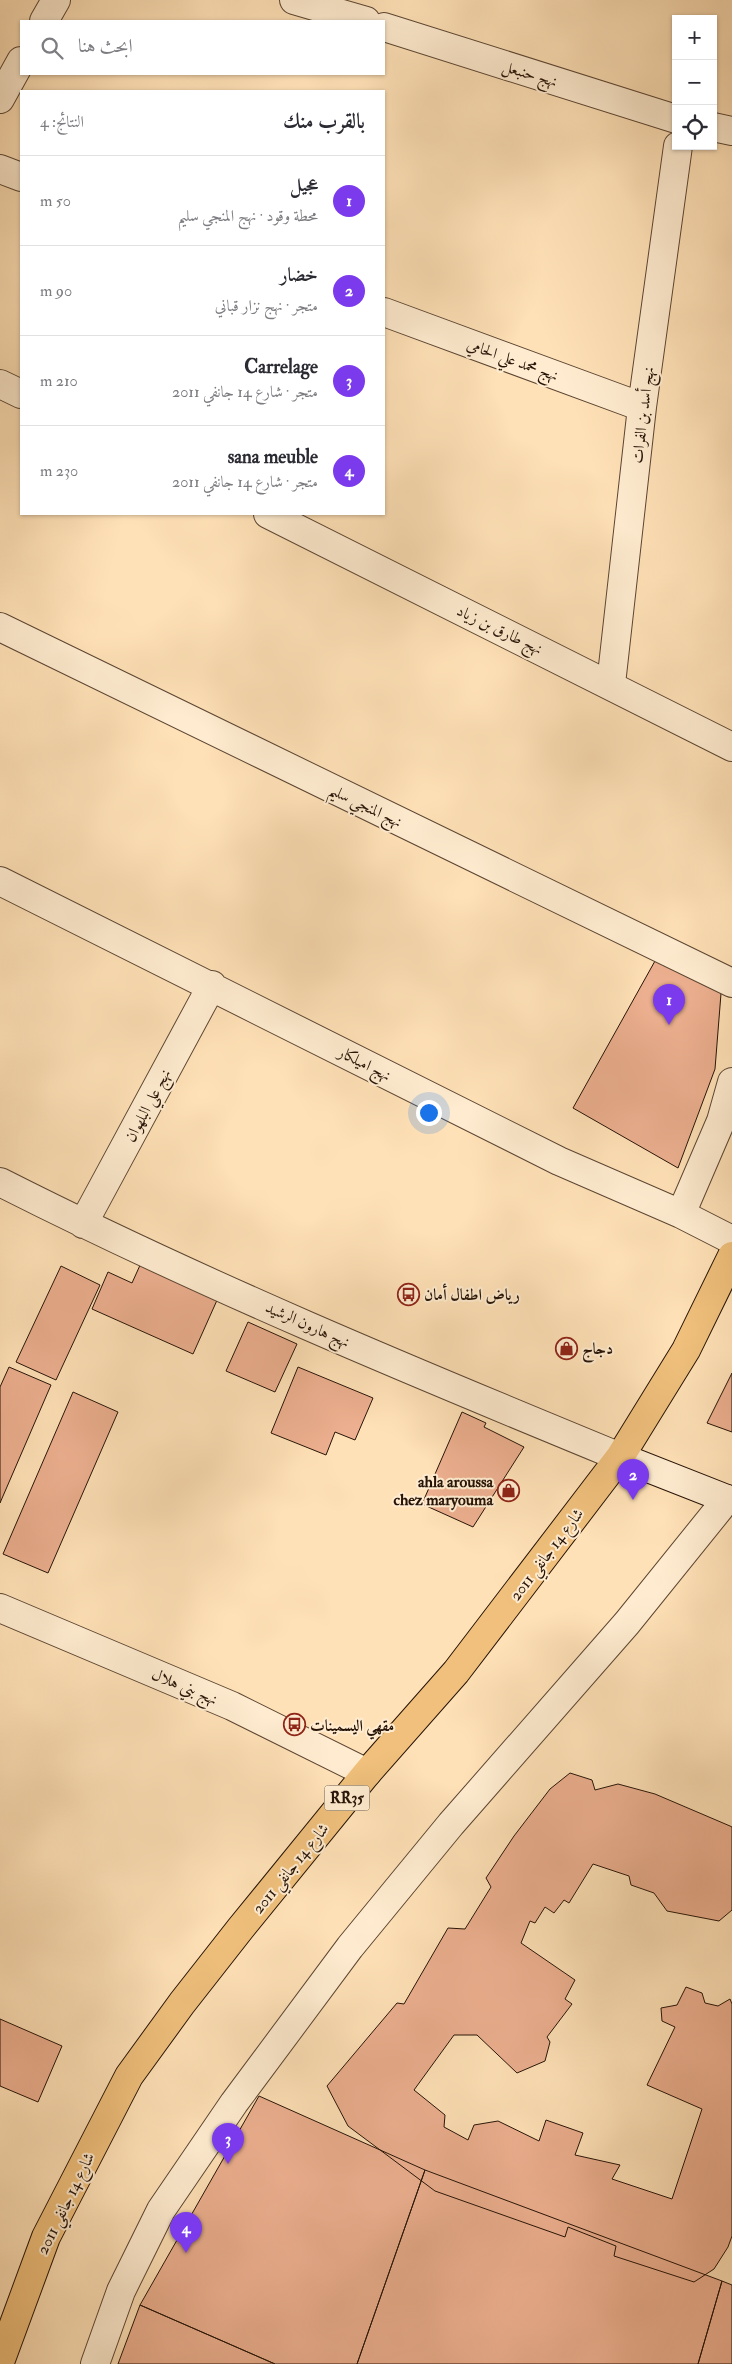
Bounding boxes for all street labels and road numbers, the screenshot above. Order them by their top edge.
street label: نهج حنبعل [499,56,560,96]
street label: نهج محمد علي الحامي [462,334,561,390]
street label: نهج أسد بن الفرات [625,365,663,465]
street label: نهج طارق بن زياد [452,600,546,663]
street label: نهج المنجي سليم [323,780,405,838]
street label: نهج اميلكار [331,1041,394,1089]
street label: نهج علي البلهوان [120,1065,180,1148]
street label: نهج هارون الرشيد [261,1297,353,1356]
street label: شارع 14 جانفي 2011 [505,1504,592,1608]
street label: نهج بني هلال [147,1664,221,1713]
road number: RR35 [324,1786,370,1810]
street label: شارع 14 جانفي 2011 [248,1819,337,1921]
street label: شارع 14 جانفي 2011 [33,2149,104,2260]

